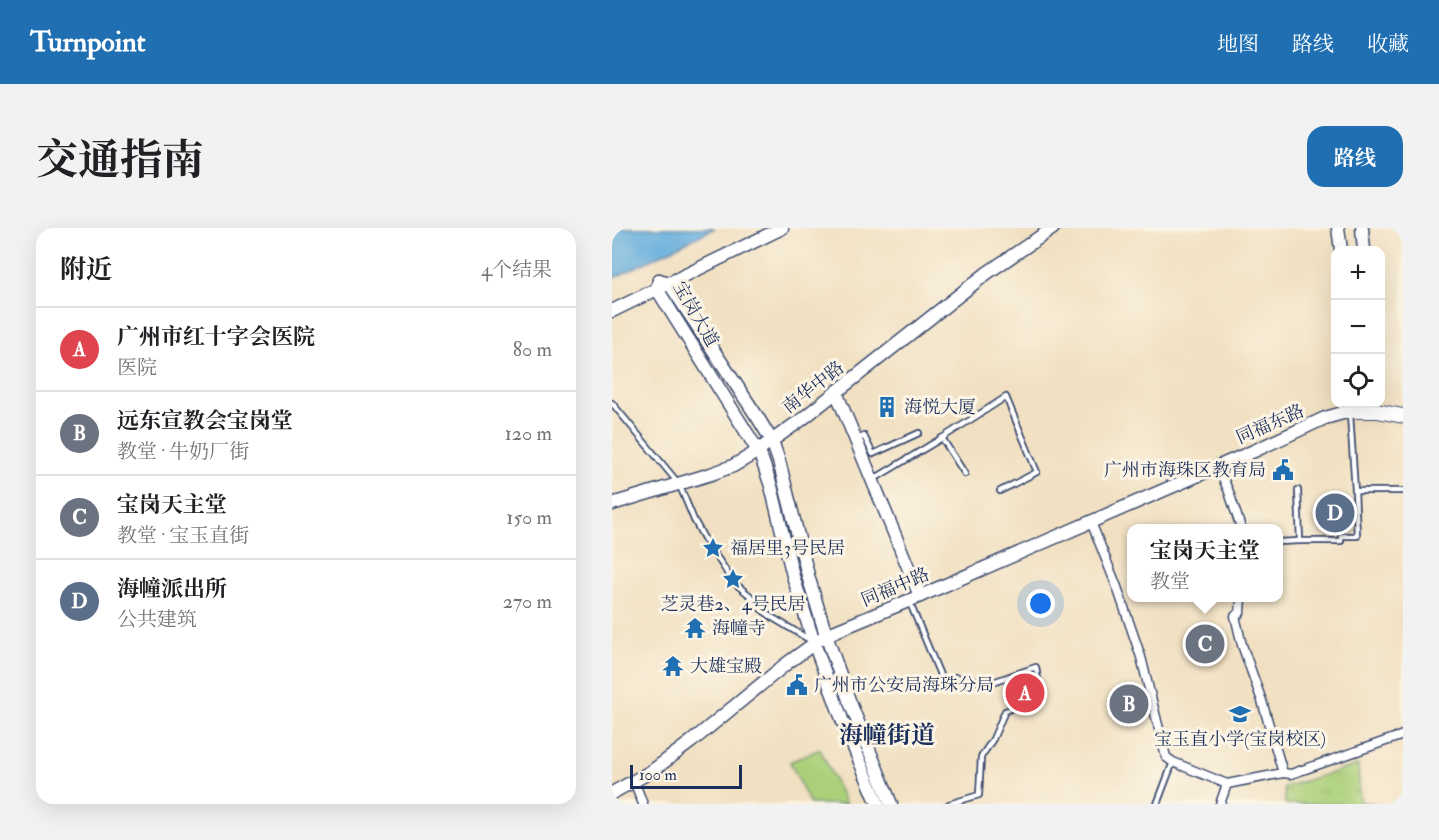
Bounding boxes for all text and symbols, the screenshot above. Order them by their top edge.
text: Turnpoint [30,25,146,60]
text: 地图 [1217,31,1259,58]
text: 路线 [1292,31,1334,58]
text: 收藏 [1367,31,1409,58]
button: 路线 [1307,126,1403,187]
text: 交通指南 [36,135,204,187]
map controls [1331,246,1385,408]
button: + [1331,246,1385,300]
text: 附近 [60,254,112,286]
text: 4个结果 [481,257,552,282]
street label: 宝岗大道 [668,277,724,351]
button: − [1331,300,1385,354]
text: 广州市红十字会医院 [117,323,315,351]
text: A [73,337,86,362]
text: 80 m [513,337,552,362]
button: locate [1331,354,1385,408]
text: 医院 [117,355,157,380]
street label: 南华中路 [778,356,849,419]
building icon: 海悦大厦 [875,395,899,419]
place label: 海悦大厦 [904,396,976,419]
street label: 同福东路 [1233,399,1308,450]
text: 远东宣教会宝岗堂 [117,407,293,435]
text: B [73,421,86,446]
text: 120 m [505,421,552,446]
text: 教堂 · 牛奶厂街 [117,439,249,464]
public building icon: 广州市海珠区教育局 [1271,458,1295,482]
place label: 广州市海珠区教育局 [1104,459,1266,482]
pin: D [1316,490,1354,536]
text: 宝岗天主堂 [117,491,227,519]
text: C [72,505,87,530]
text: 150 m [506,505,552,530]
text: 教堂 · 宝玉直街 [117,523,249,548]
popup [1127,524,1283,602]
place icon: 福居里3号民居 [701,536,725,560]
place label: 福居里3号民居 [730,537,845,560]
text: 宝岗天主堂 [1150,537,1260,565]
street label: 同福中路 [858,563,933,612]
place icon: 芝灵巷2、4号民居 [721,567,745,591]
text: 教堂 [1150,569,1190,594]
text: 海幢派出所 [117,575,227,603]
text: D [71,589,88,614]
text: 270 m [503,589,552,614]
your location [1026,589,1055,618]
place label: 芝灵巷2、4号民居 [661,593,805,616]
text: 公共建筑 [117,607,197,632]
temple icon: 海幢寺 [683,616,707,640]
place label: 海幢寺 [712,617,766,640]
pin: C [1186,622,1224,666]
temple icon: 大雄宝殿 [661,654,685,678]
place label: 大雄宝殿 [690,655,762,678]
pin: A [1006,670,1044,716]
public building icon: 广州市公安局海珠分局 [785,673,809,697]
place label: 广州市公安局海珠分局 [814,674,994,697]
pin: B [1110,682,1148,726]
school or university icon: 宝玉直小学(宝岗校区) [1228,702,1252,726]
district label: 海幢街道 [839,720,935,751]
place label: 宝玉直小学(宝岗校区) [1154,728,1326,751]
scale bar [630,762,742,790]
text: 100 m [639,765,677,785]

